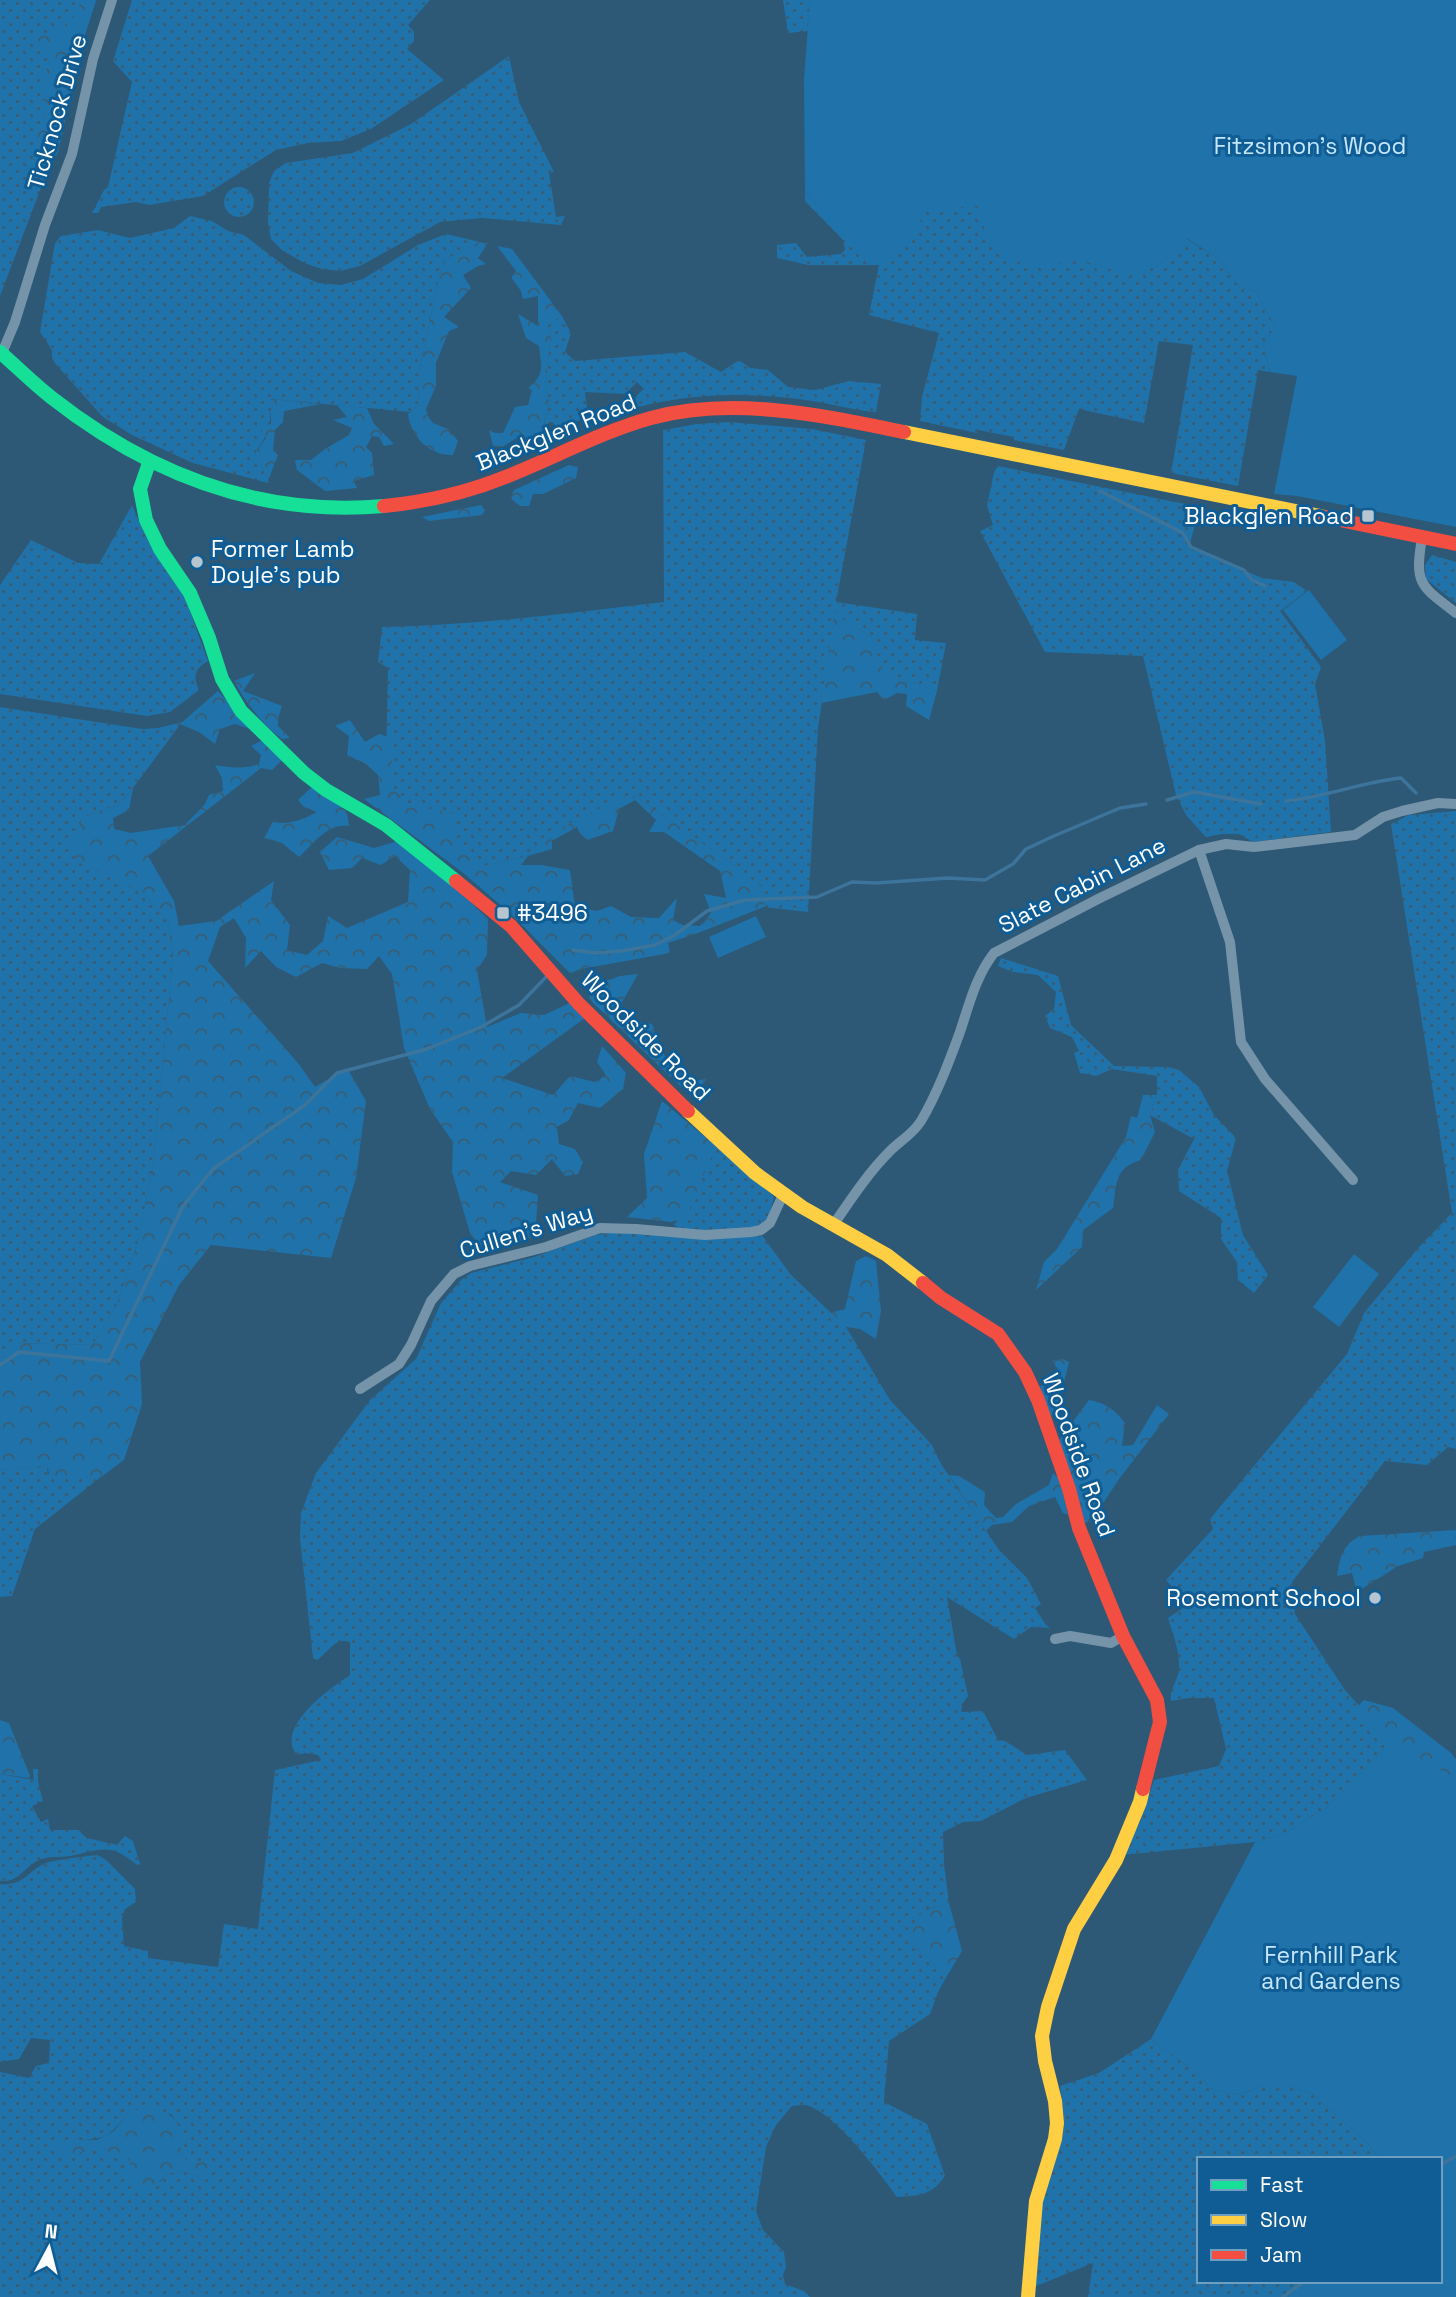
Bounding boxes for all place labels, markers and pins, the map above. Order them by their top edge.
place label: Blackglen Road [1184,501,1354,531]
marker: Blackglen Road [1360,508,1376,524]
place label: Former Lamb Doyle's pub [211,534,355,590]
marker: Former Lamb Doyle's pub [189,554,205,570]
place label: #3496 [517,898,588,928]
marker: #3496 [495,905,511,921]
place label: Rosemont School [1166,1583,1361,1613]
marker: Rosemont School [1367,1590,1383,1606]

